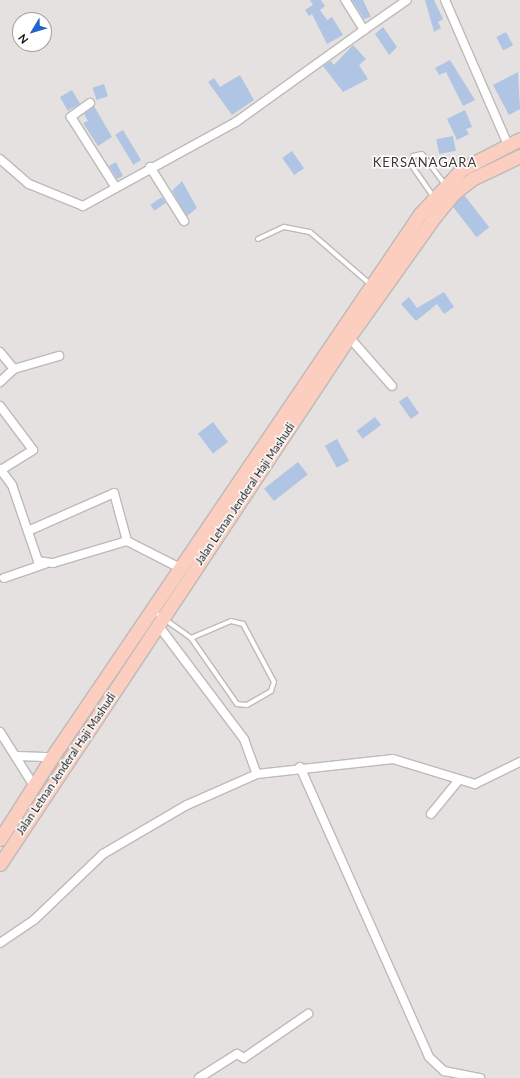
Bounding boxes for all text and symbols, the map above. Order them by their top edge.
north arrow [12,12,52,52]
text: N [15,32,31,46]
district label: KERSANAGARA [373,154,477,170]
street label: Jalan Letnan Jenderal Haji Mashudi [192,420,298,568]
street label: Jalan Letnan Jenderal Haji Mashudi [13,690,119,838]

